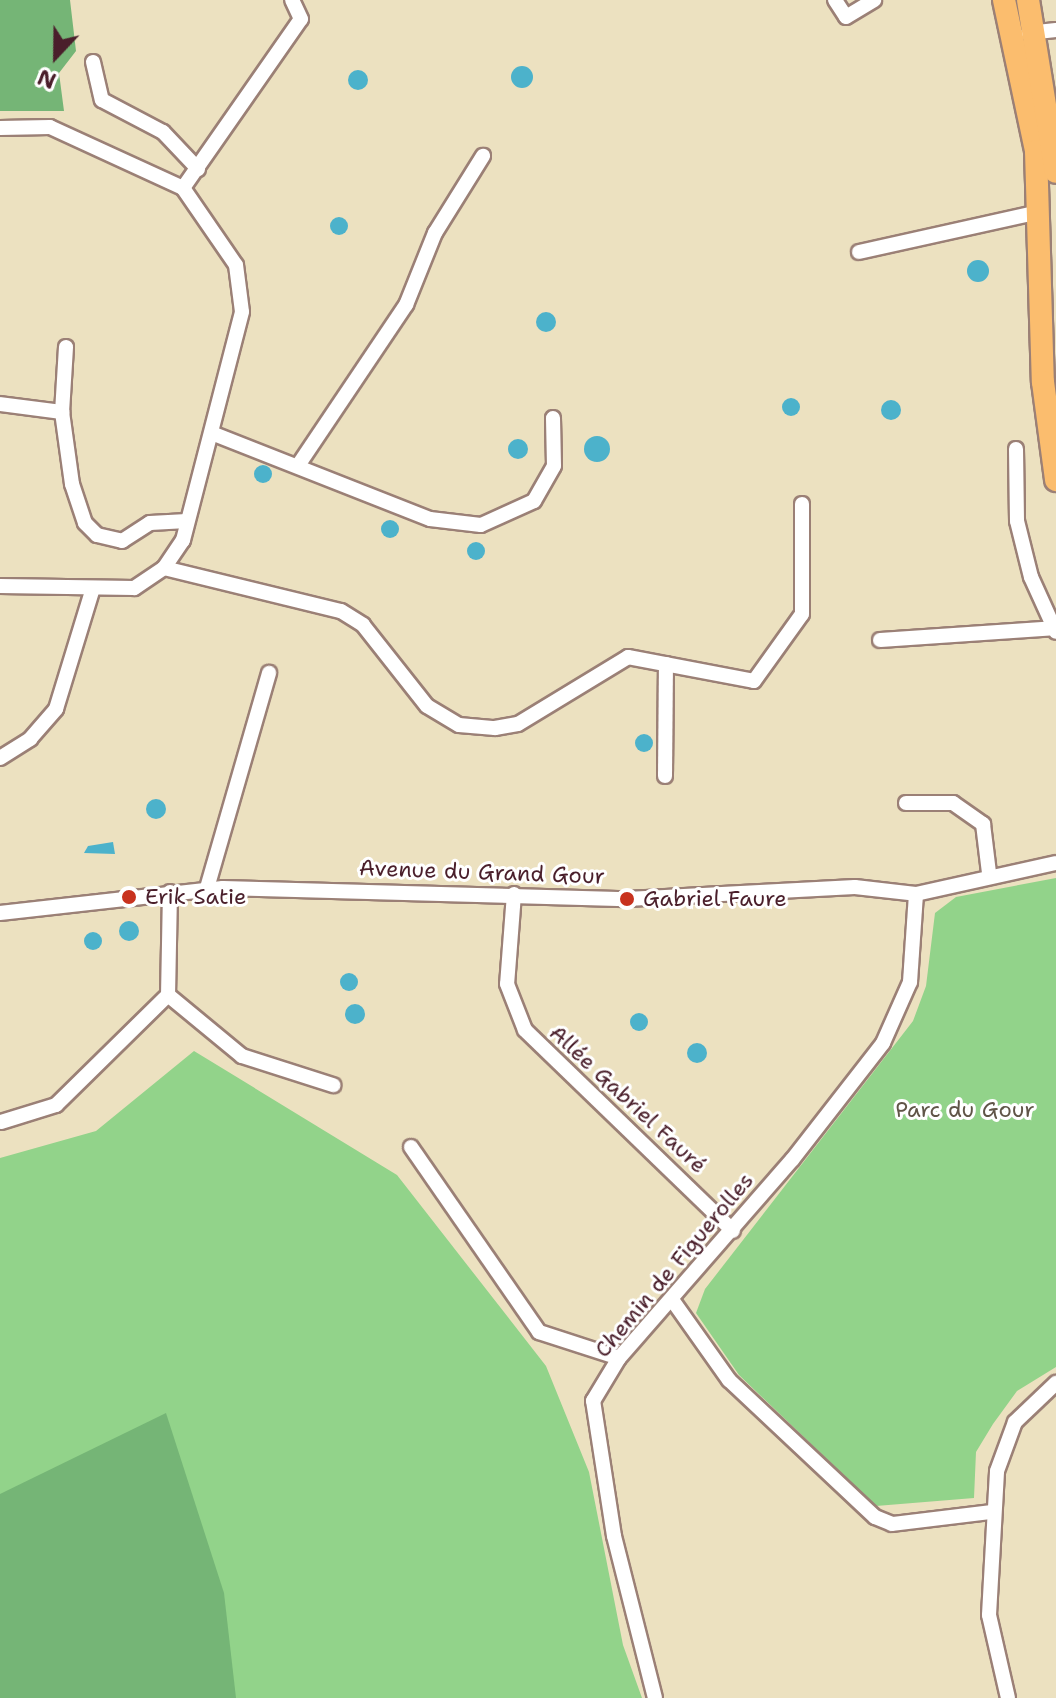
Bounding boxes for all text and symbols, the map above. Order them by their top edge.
north arrow [16,16,96,96]
text: N [33,62,60,95]
street label: Avenue du Grand Gour [359,855,605,889]
place label: Erik Satie [145,884,246,910]
place label: Gabriel Faure [643,886,787,912]
marker: Erik Satie [120,888,138,906]
marker: Gabriel Faure [618,890,636,908]
street label: Allée Gabriel Fauré [544,1019,712,1179]
park label: Parc du Gour [895,1097,1035,1123]
street label: Chemin de Figuerolles [589,1167,759,1363]

